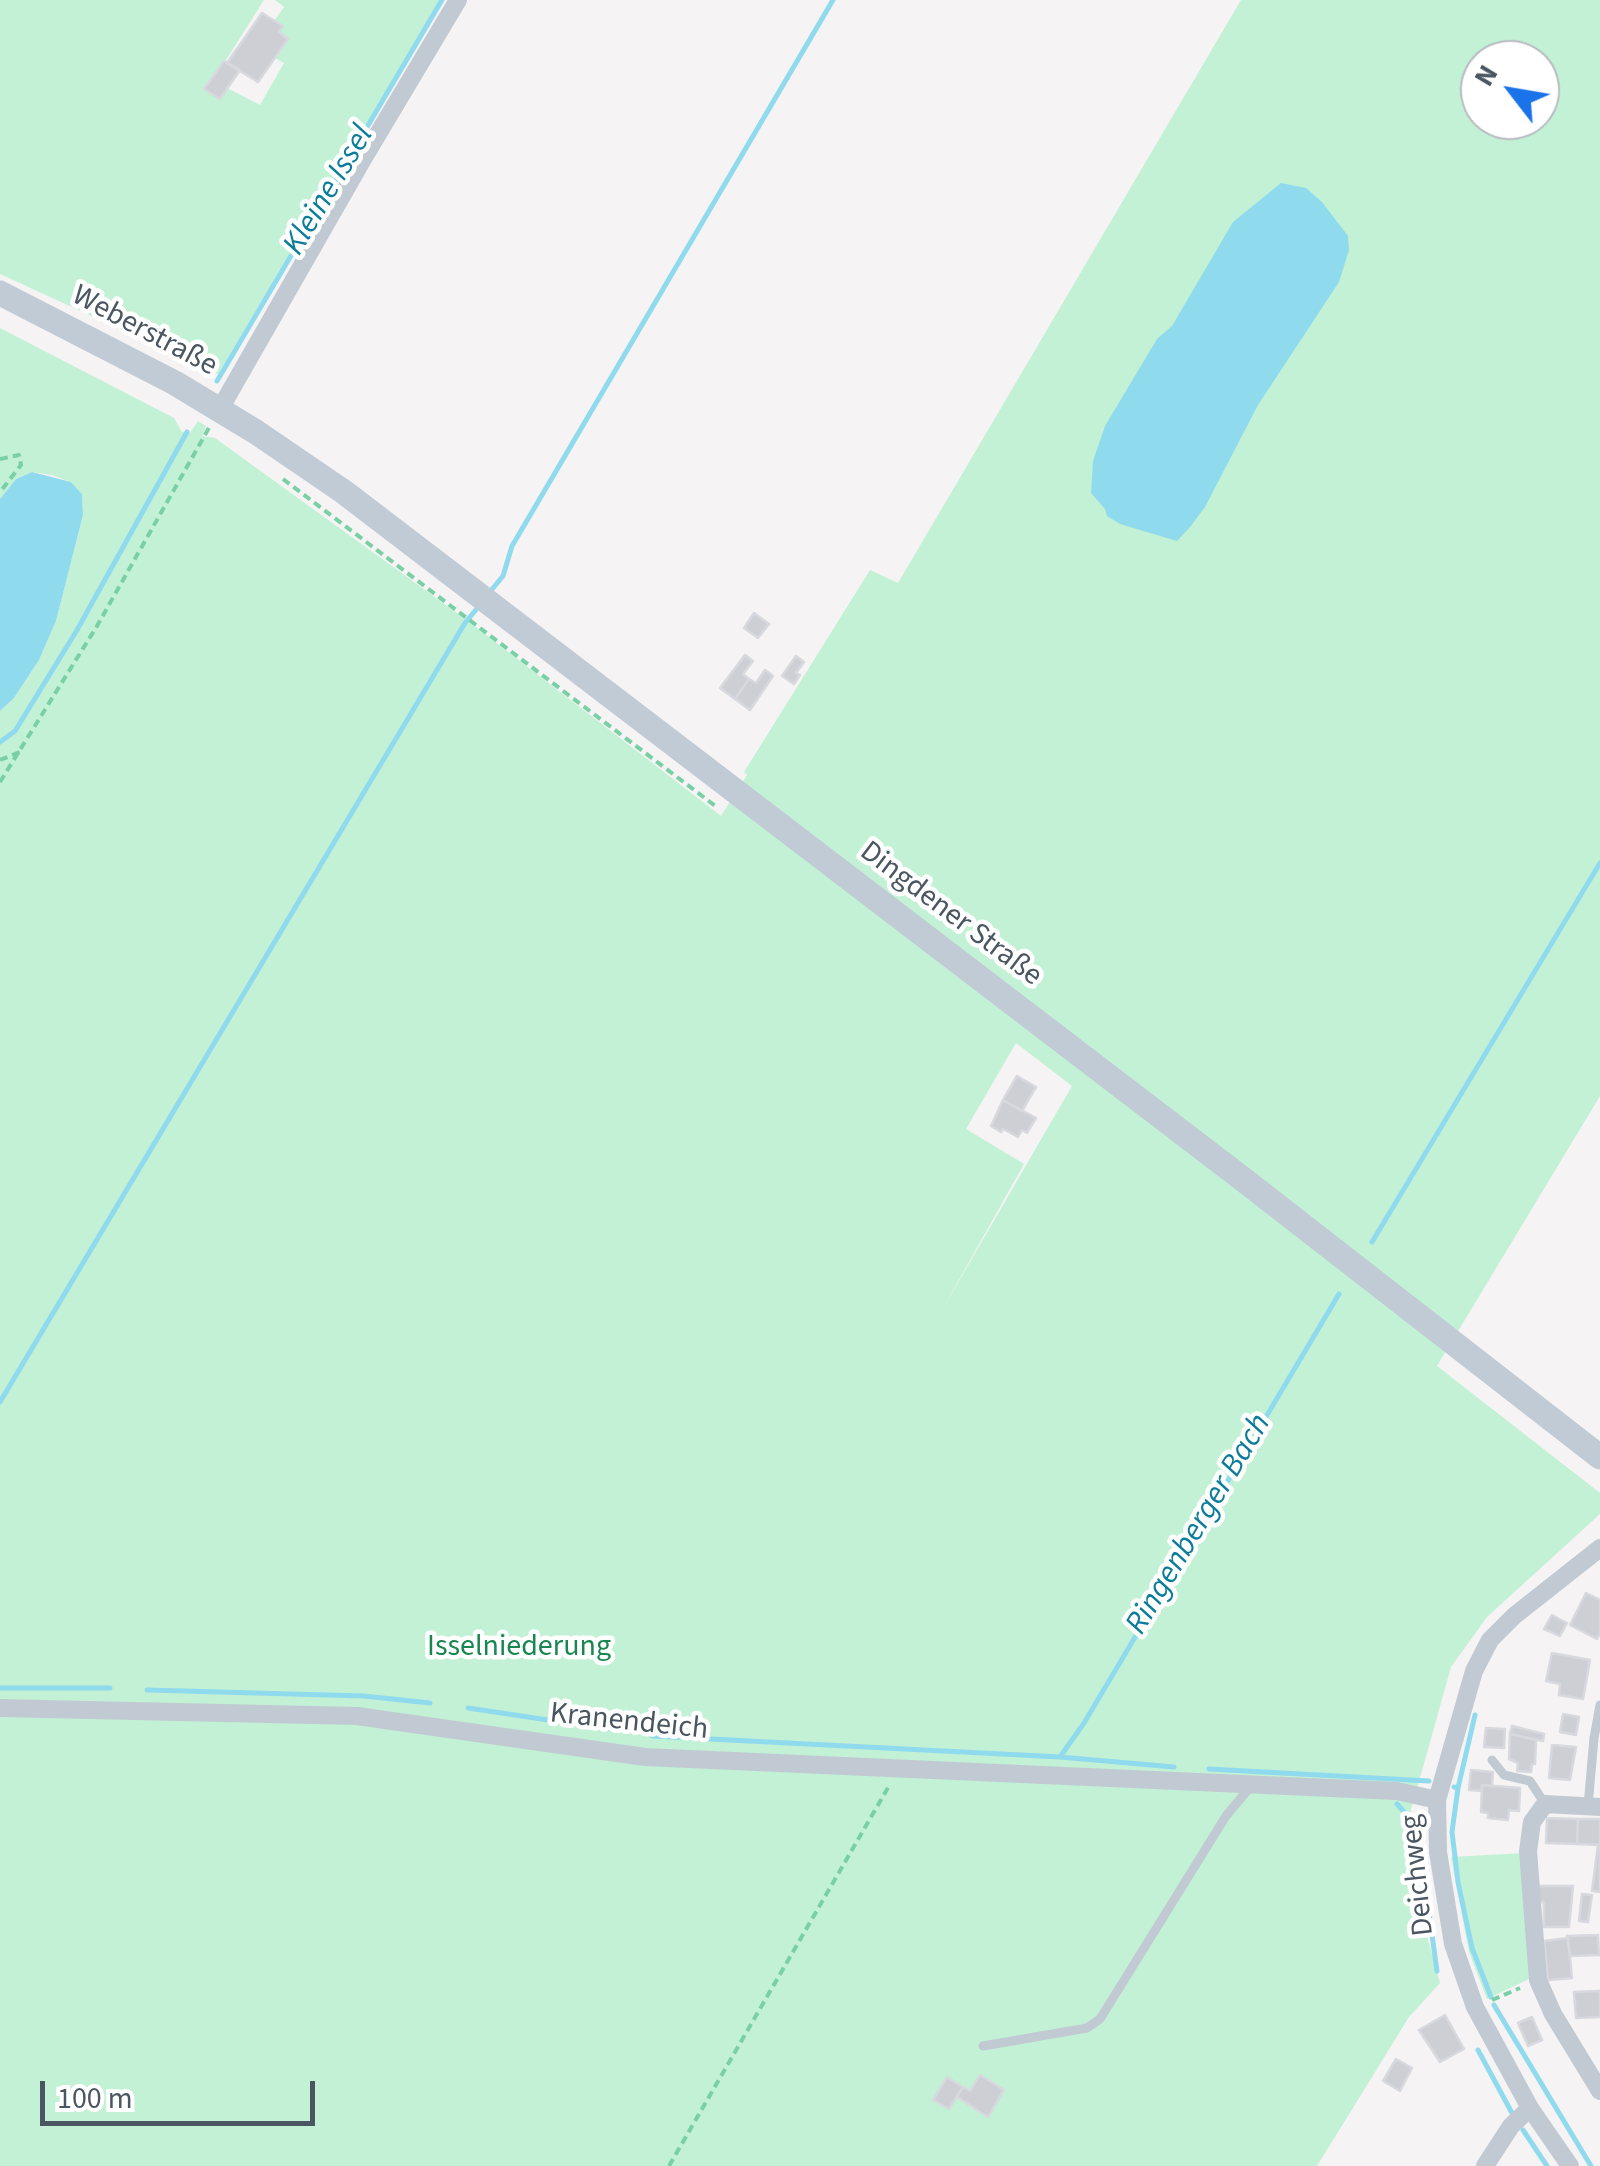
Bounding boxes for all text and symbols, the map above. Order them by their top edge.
north arrow [1460,40,1560,140]
text: N [1464,57,1508,94]
water label: Kleine Issel [276,119,384,263]
street label: Weberstraße [65,279,223,385]
street label: Dingdener Straße [852,835,1048,995]
water label: Ringenberger Bach [1119,1408,1281,1642]
park label: Isselniederung [427,1630,611,1666]
street label: Kranendeich [548,1697,710,1749]
street label: Deichweg [1395,1813,1443,1937]
scale bar [45,2061,320,2123]
text: 100 m [57,2077,133,2120]

